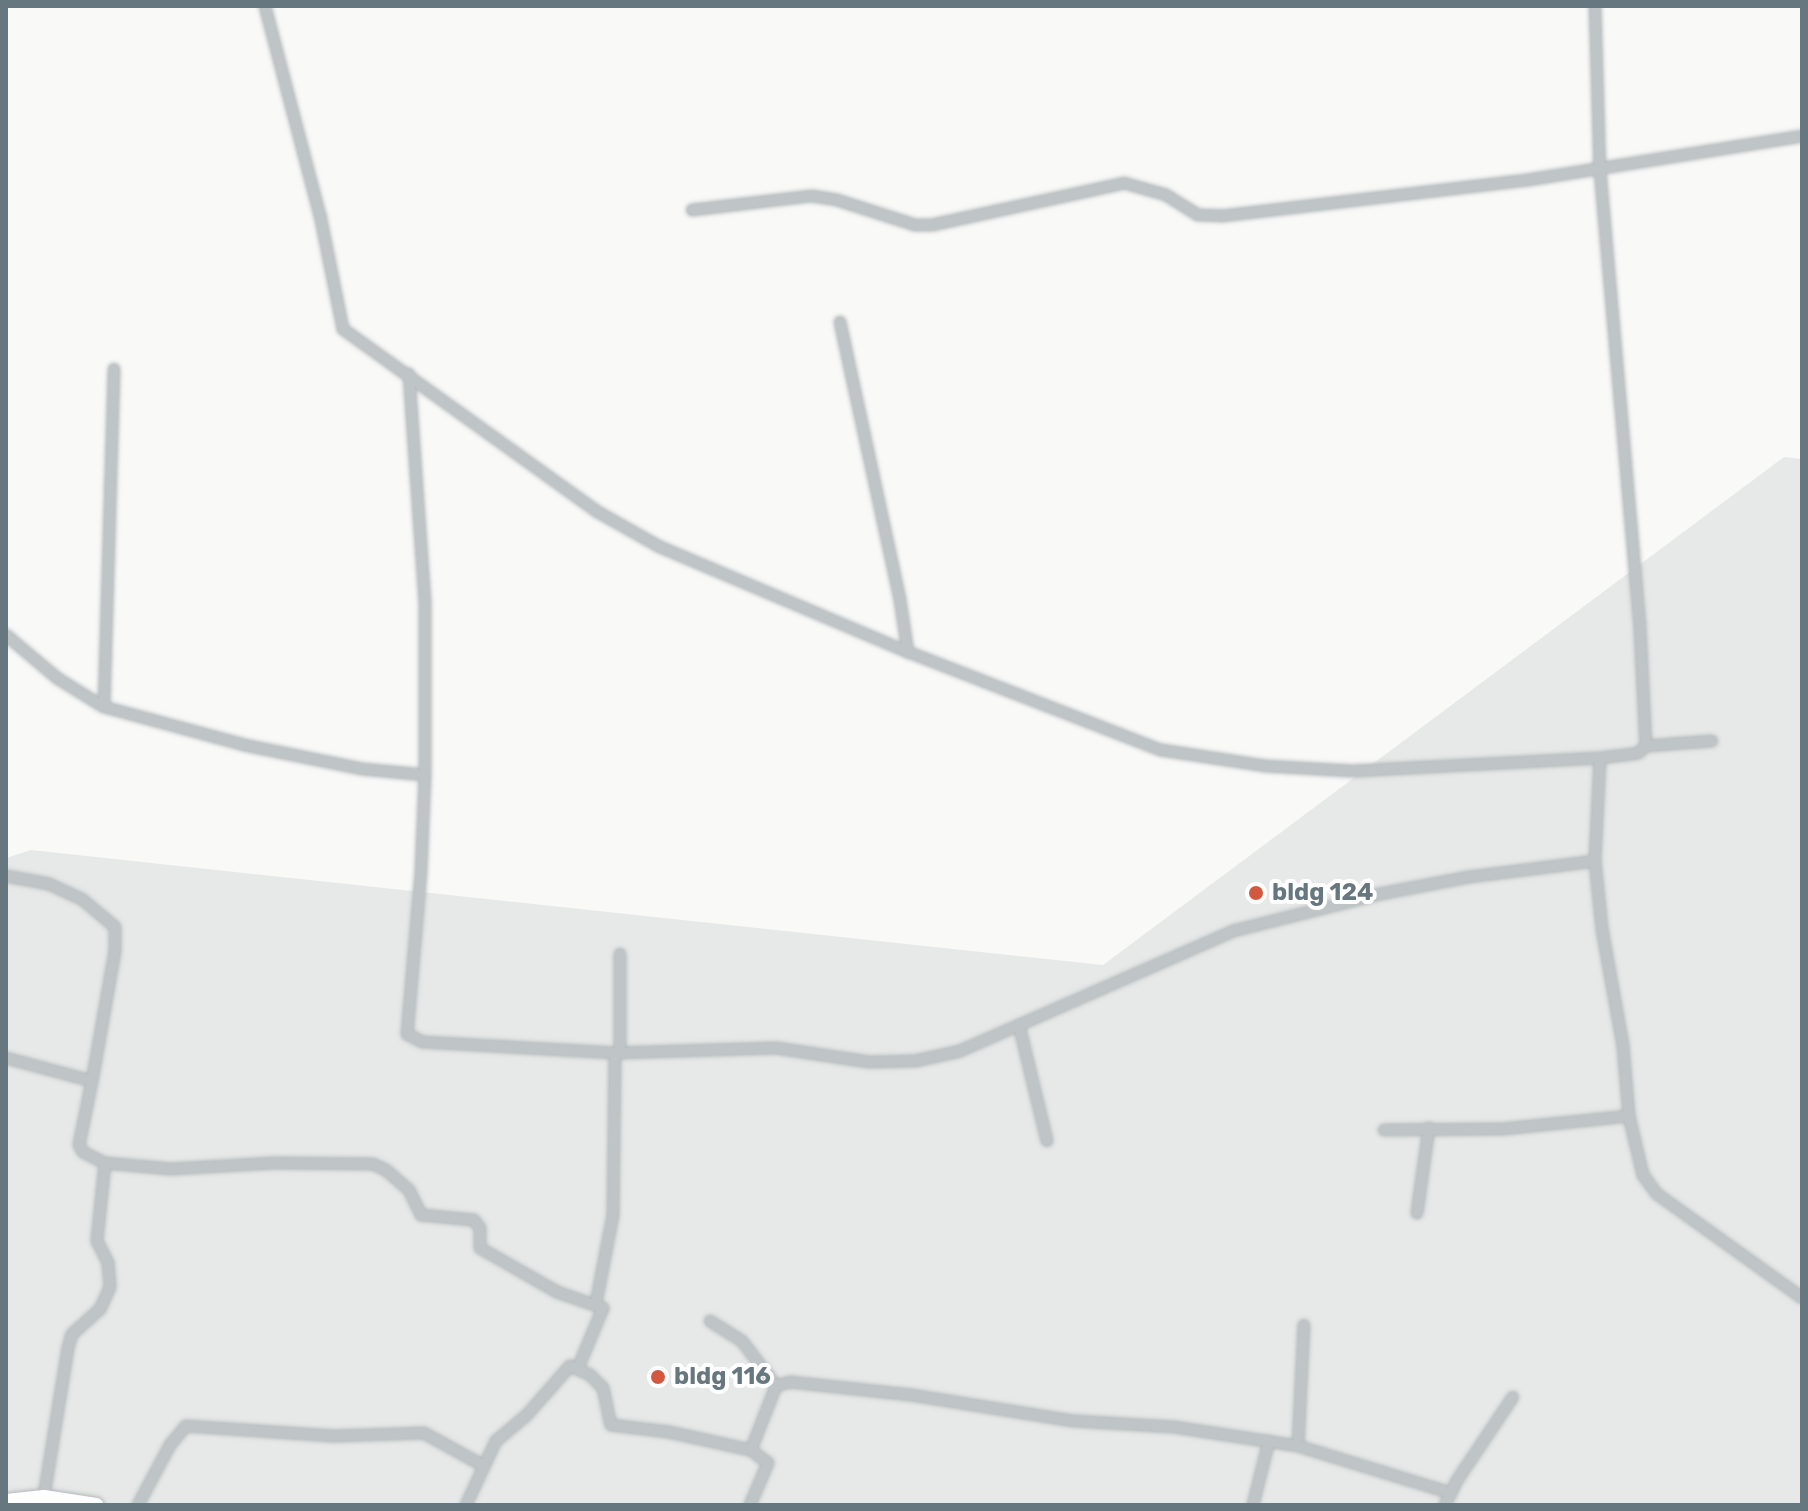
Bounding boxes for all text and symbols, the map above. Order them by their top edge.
place label: bldg 124 [1272,879,1373,907]
marker: bldg 124 [1247,884,1265,902]
place label: bldg 116 [674,1363,771,1391]
marker: bldg 116 [649,1368,667,1386]

